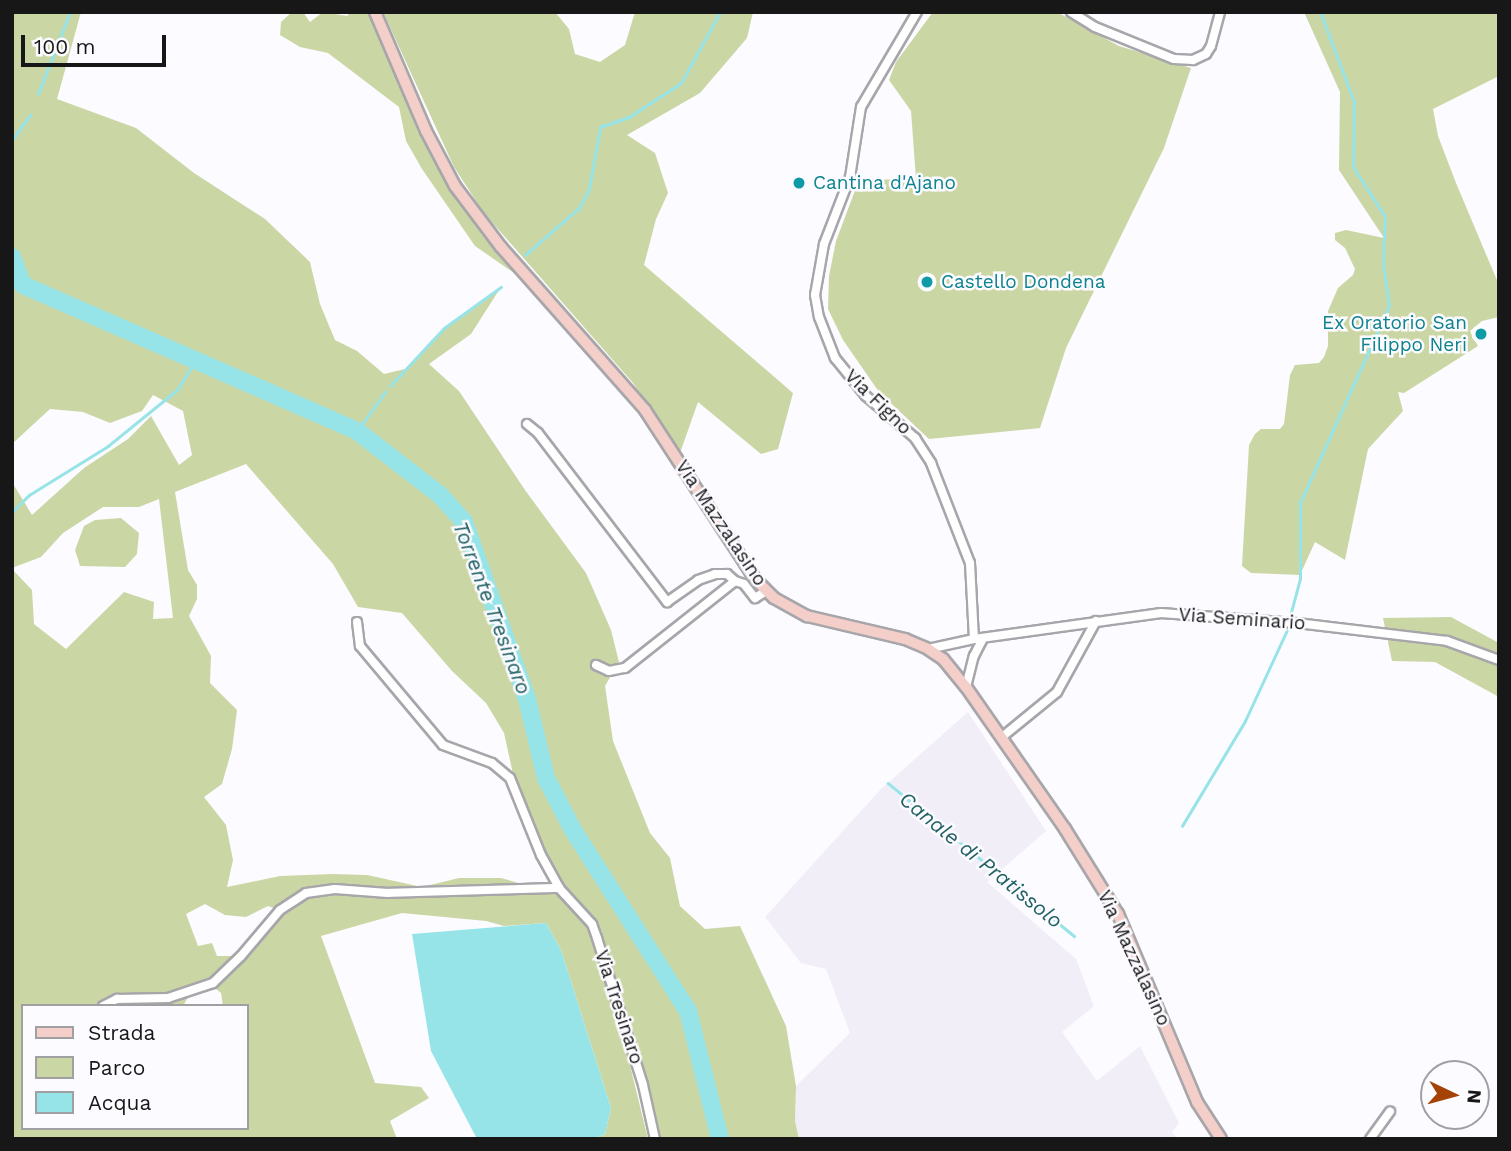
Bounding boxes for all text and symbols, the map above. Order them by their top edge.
scale bar [24,21,170,65]
text: 100 m [34,34,96,59]
place label: Cantina d'Ajano [813,172,956,194]
marker: Cantina d'Ajano [791,175,807,191]
place label: Castello Dondena [941,271,1105,293]
marker: Castello Dondena [919,274,935,290]
place label: Ex Oratorio San Filippo Neri [1322,312,1467,356]
marker: Ex Oratorio San Filippo Neri [1473,326,1489,342]
street label: Via Figno [840,364,916,440]
street label: Via Mazzalasino [670,456,772,590]
water label: Torrente Tresinaro [447,518,537,698]
street label: Via Seminario [1178,603,1306,635]
water label: Canale di Pratissolo [894,786,1068,934]
street label: Via Mazzalasino [1093,886,1175,1030]
street label: Via Tresinaro [590,947,648,1067]
legend [21,1004,248,1130]
text: Strada [88,1020,155,1045]
text: Parco [88,1055,145,1080]
north arrow [1420,1060,1490,1130]
text: N [1462,1089,1486,1105]
text: Acqua [88,1090,151,1115]

